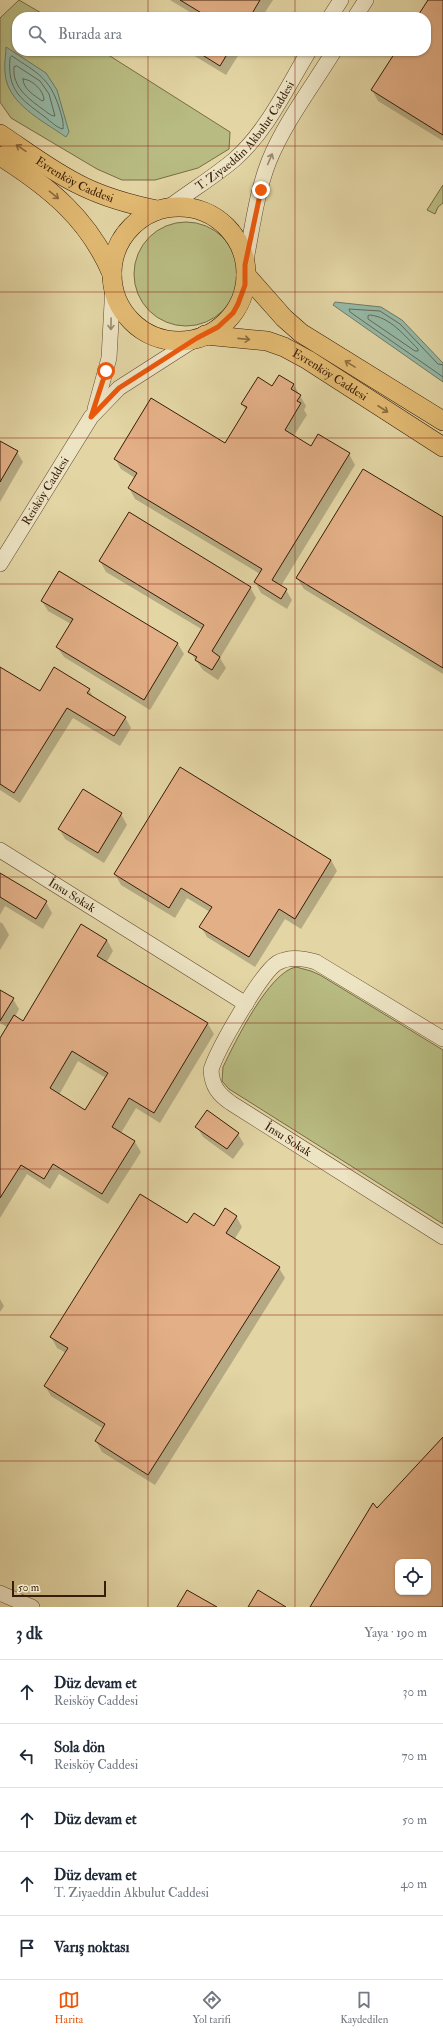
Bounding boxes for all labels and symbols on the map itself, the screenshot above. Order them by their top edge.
street label: T. Ziyaeddin Akbulut Caddesi [193,79,298,194]
one-way arrow [16,144,27,152]
one-way arrow [267,153,275,165]
street label: Evrenköy Caddesi [33,154,116,206]
route end [252,181,270,199]
one-way arrow [49,190,60,199]
one-way arrow [107,317,115,330]
one-way arrow [237,335,250,343]
street label: Evrenköy Caddesi [290,346,370,404]
one-way arrow [345,360,356,368]
route start [97,362,115,380]
one-way arrow [377,405,389,413]
street label: Reisköy Caddesi [19,454,73,528]
street label: İnsu Sokak [45,875,98,916]
street label: İnsu Sokak [262,1119,314,1160]
scale bar [12,1579,106,1598]

